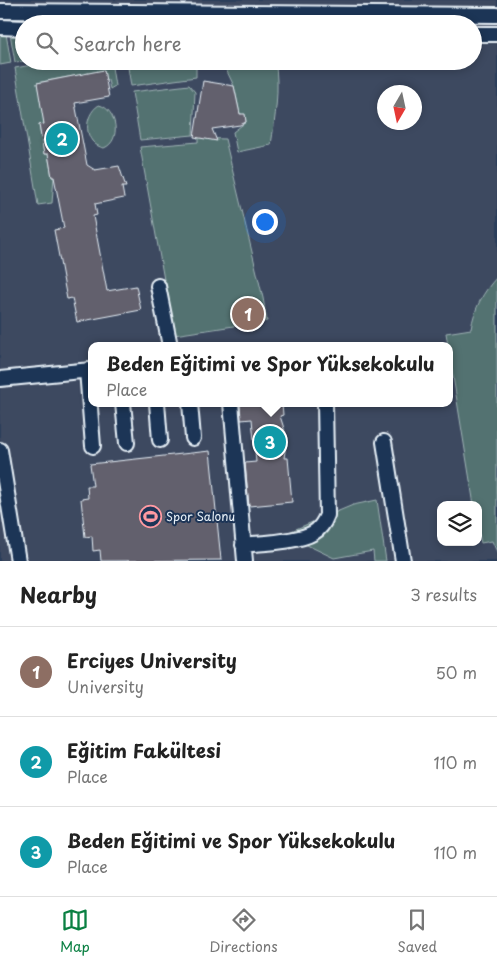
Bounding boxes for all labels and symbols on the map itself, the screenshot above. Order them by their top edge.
north arrow [377,85,422,130]
pin: 2 [46,120,78,158]
your location [252,209,278,235]
pin: 1 [232,295,264,333]
pin: 3 [254,423,286,461]
sports icon: Spor Salonu [138,505,162,529]
place label: Spor Salonu [166,507,235,525]

